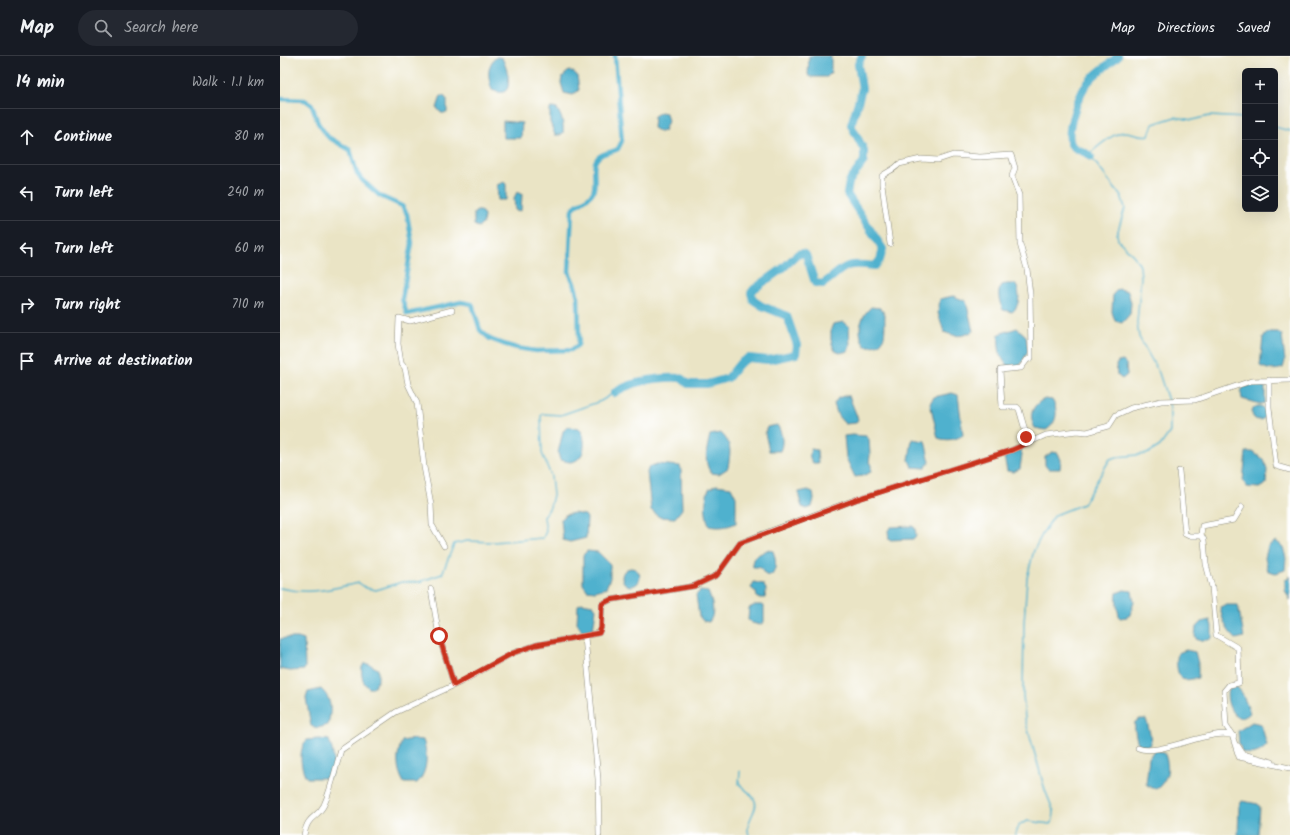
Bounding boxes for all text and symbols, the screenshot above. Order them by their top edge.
search box [78,10,358,46]
text: Map [20,13,54,43]
text: Search here [124,16,198,40]
icon: search [92,17,114,39]
text: Map [1110,17,1135,39]
text: Directions [1157,17,1215,39]
text: Saved [1237,17,1270,39]
map controls [1242,68,1278,212]
button: + [1242,68,1278,104]
text: 14 min [16,69,65,96]
text: Walk · 1.1 km [192,72,264,93]
button: − [1242,104,1278,140]
text: Continue [54,125,112,149]
icon: ahead [16,126,38,148]
text: 80 m [234,126,264,147]
button: locate [1242,140,1278,176]
button: layers [1242,176,1278,212]
text: Turn left [54,181,114,205]
icon: left [16,182,38,204]
text: 240 m [227,182,264,203]
text: Turn left [54,237,114,261]
icon: left [16,238,38,260]
text: 60 m [235,238,264,259]
text: Turn right [54,293,121,317]
icon: right [16,294,38,316]
text: 710 m [232,294,264,315]
text: Arrive at destination [54,349,193,373]
icon: arrive [16,350,38,372]
route end [1017,428,1035,446]
route start [430,627,448,645]

